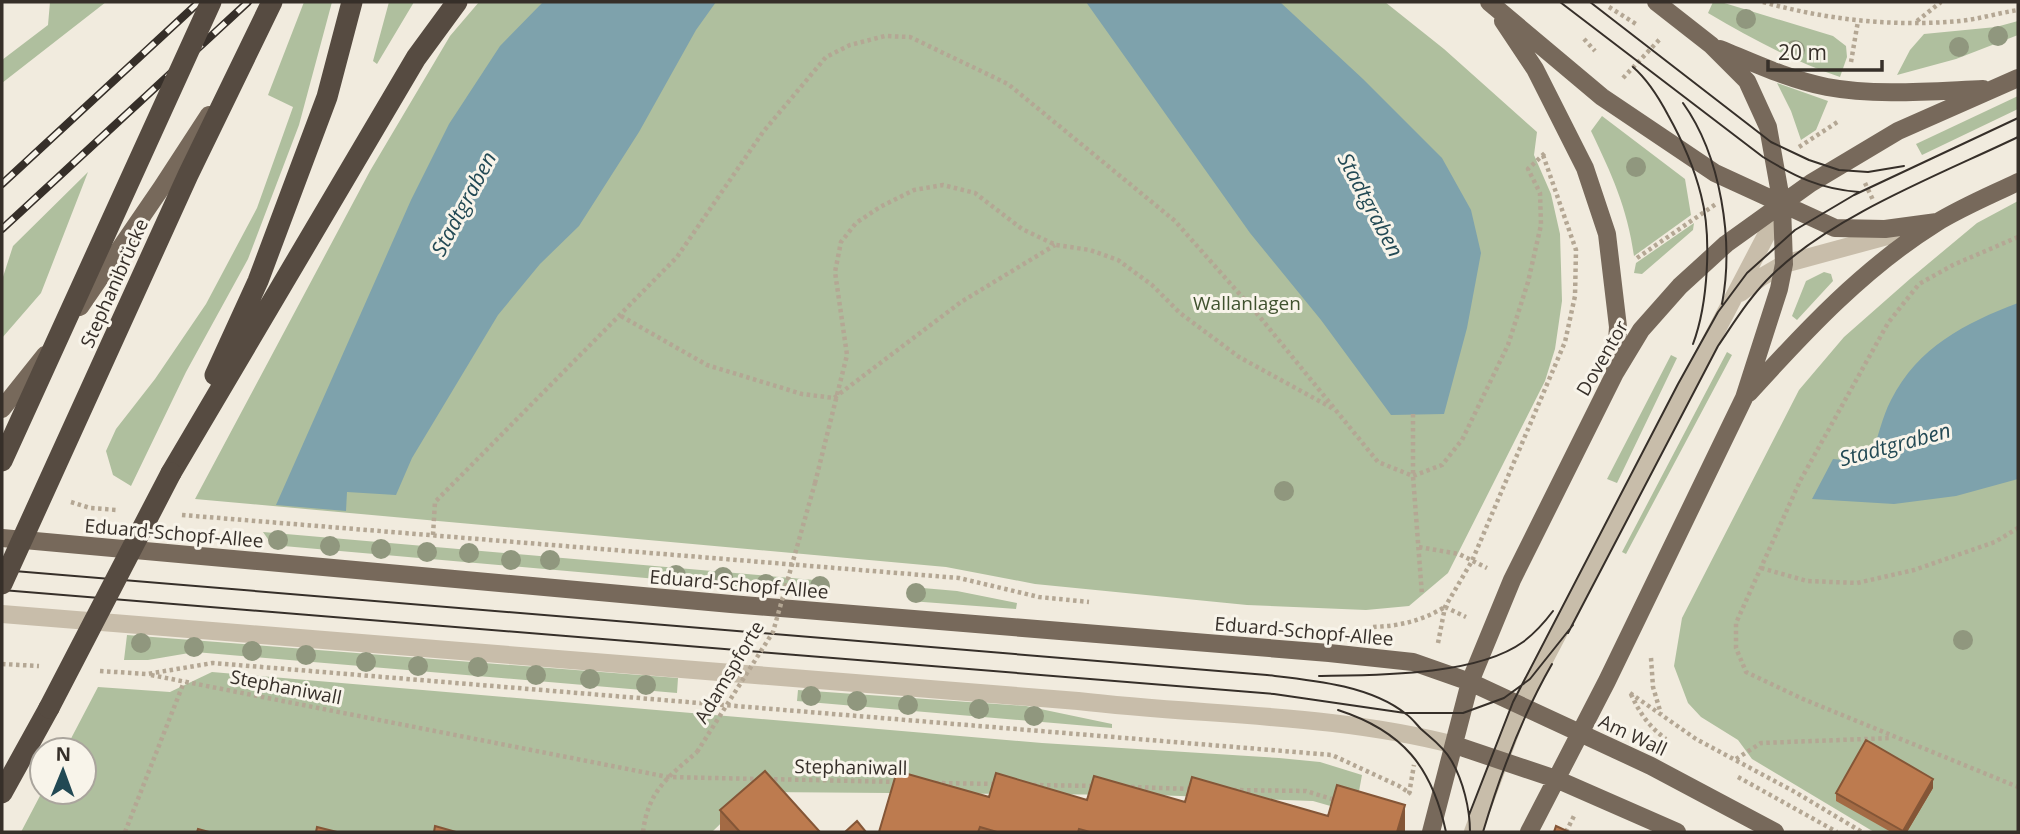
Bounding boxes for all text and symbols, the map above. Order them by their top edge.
scale bar [1768,28,1882,72]
text: 20 m [1778,38,1827,66]
water label: Stadtgraben [424,147,502,261]
water label: Stadtgraben [1332,148,1410,262]
street label: Stephanibrücke [74,214,154,352]
park label: Wallanlagen [1193,290,1301,316]
street label: Doventor [1570,315,1634,400]
water label: Stadtgraben [1836,416,1954,472]
street label: Eduard-Schopf-Allee [83,512,265,554]
street label: Eduard-Schopf-Allee [648,563,830,605]
street label: Eduard-Schopf-Allee [1213,610,1395,652]
street label: Adamspforte [688,616,770,728]
street label: Stephaniwall [228,663,344,711]
street label: Am Wall [1595,708,1671,762]
north arrow [28,736,98,806]
text: N [55,741,71,767]
street label: Stephaniwall [794,753,908,781]

